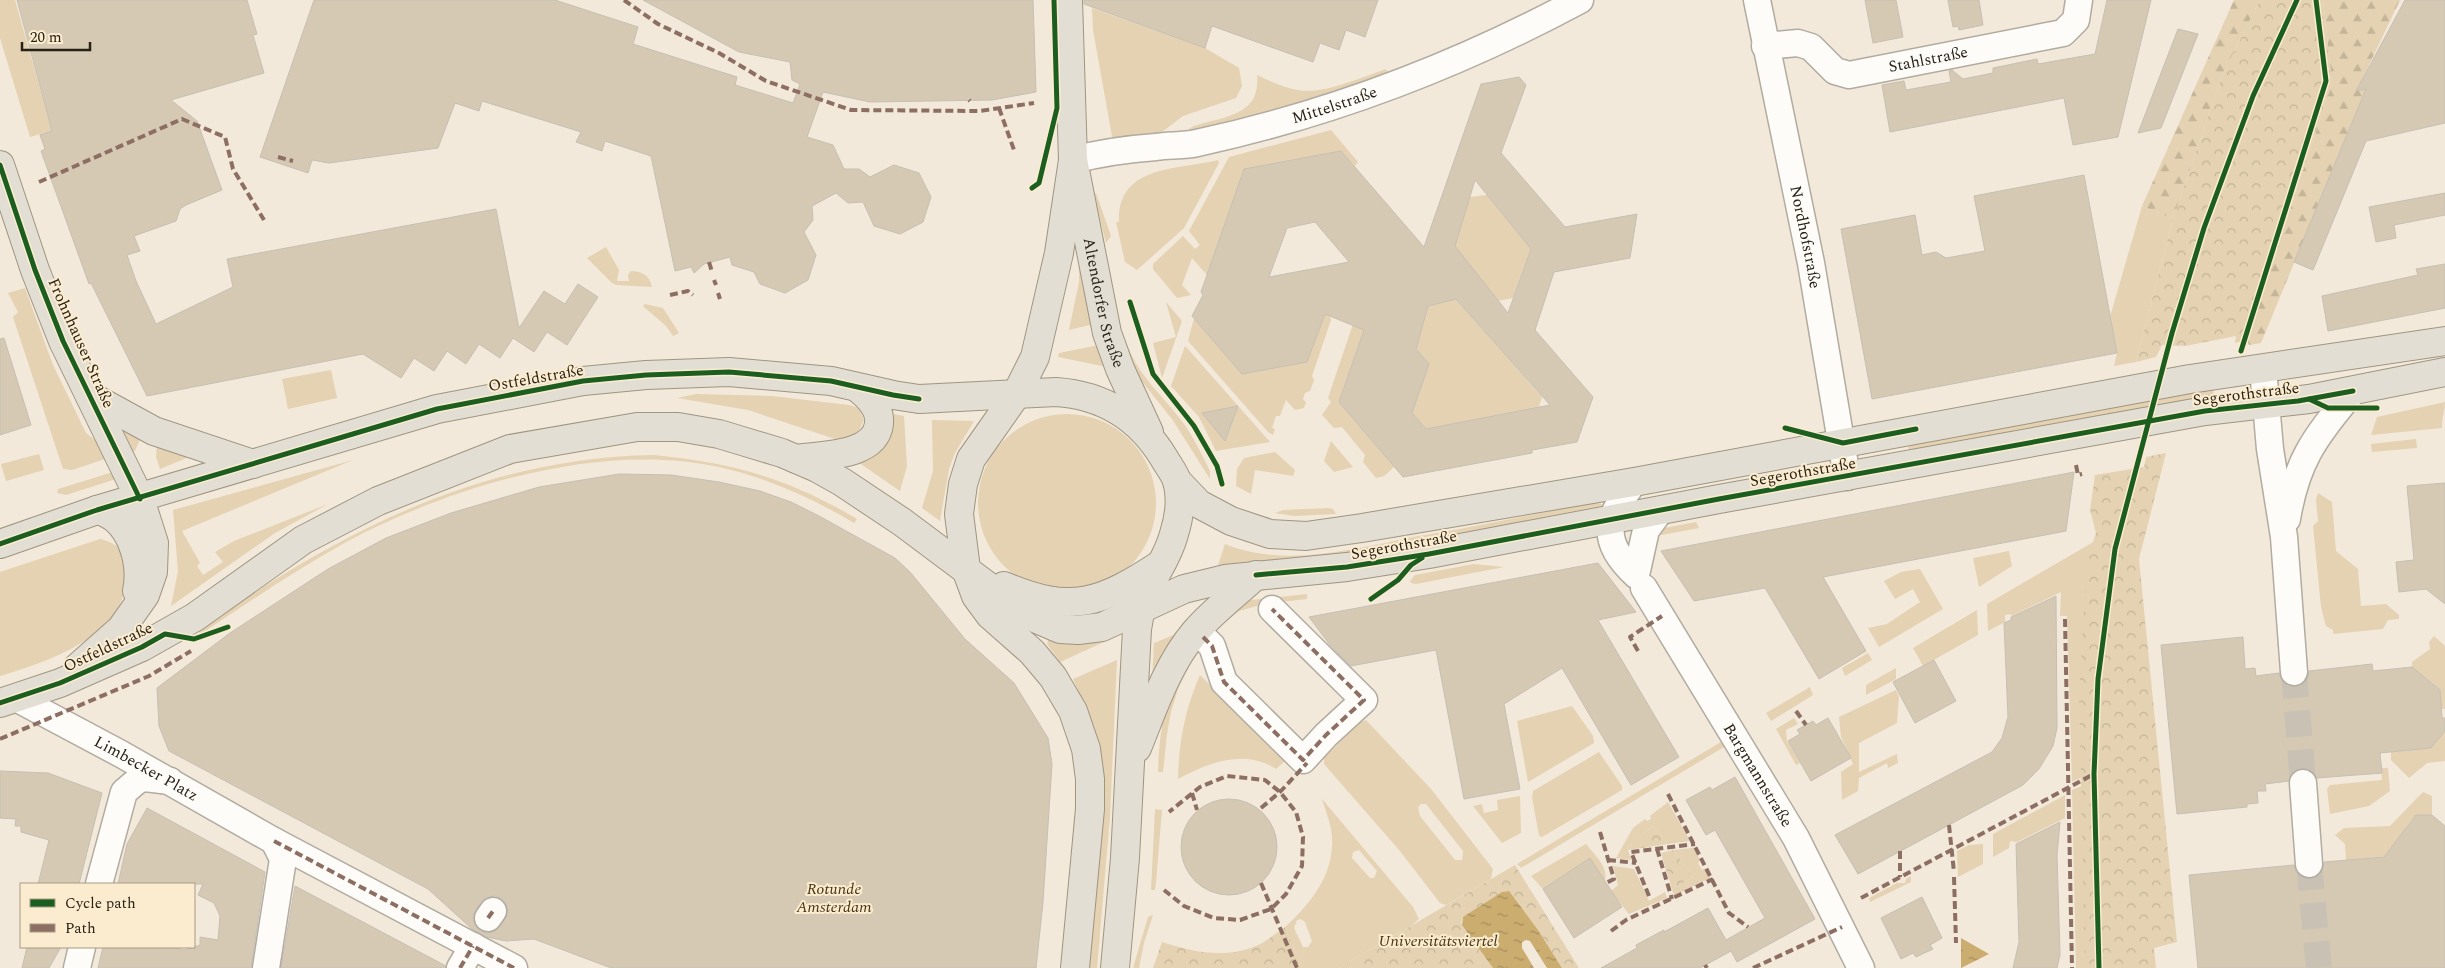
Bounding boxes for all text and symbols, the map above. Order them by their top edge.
scale bar [22,20,90,52]
text: 20 m [30,26,62,49]
street label: Stahlstraße [1886,40,1970,79]
street label: Mittelstraße [1289,80,1381,130]
street label: Nordhofstraße [1783,183,1827,290]
street label: Altendorfer Straße [1077,235,1131,371]
street label: Frohnhauser Straße [42,274,120,412]
street label: Ostfeldstraße [486,358,586,398]
street label: Segerothstraße [2191,376,2301,412]
street label: Segerothstraße [1748,451,1858,493]
street label: Segerothstraße [1349,524,1459,566]
street label: Ostfeldstraße [59,616,157,678]
street label: Bargmannstraße [1717,719,1799,832]
street label: Limbecker Platz [90,730,203,807]
park label: Rotunde Amsterdam [795,877,872,919]
legend [20,883,195,948]
text: Cycle path [65,892,136,915]
text: Path [65,917,96,940]
park label: Universitätsviertel [1378,929,1498,953]

